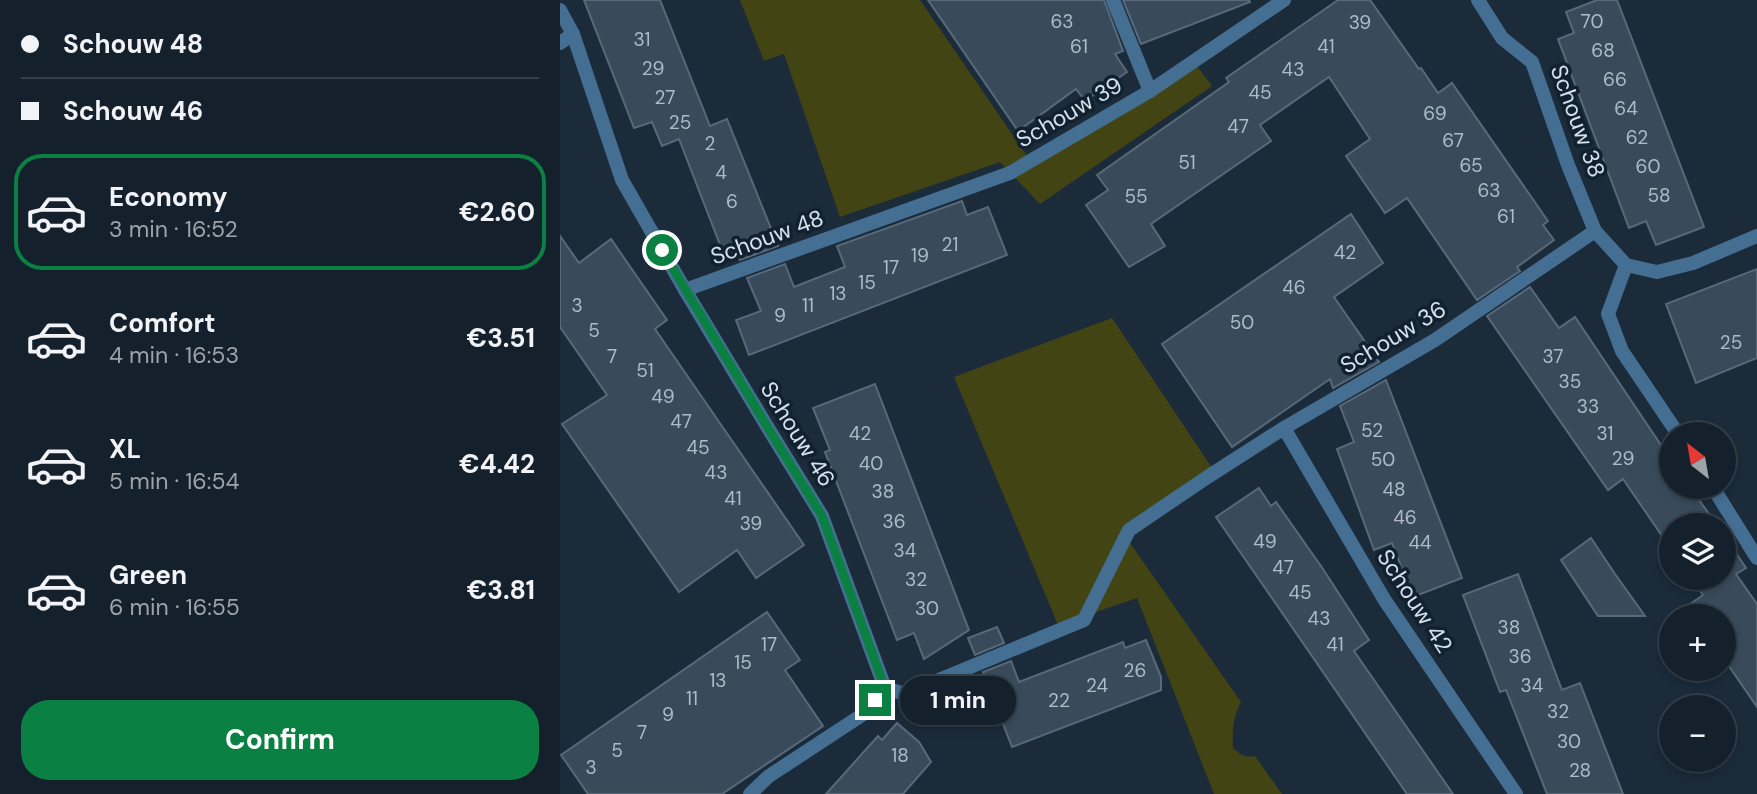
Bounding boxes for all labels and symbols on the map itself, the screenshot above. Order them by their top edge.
house number: 63 [1050,9,1074,34]
house number: 70 [1581,9,1603,34]
house number: 39 [1349,10,1371,35]
house number: 31 [634,27,650,52]
house number: 61 [1070,34,1088,59]
house number: 41 [1317,34,1335,59]
house number: 68 [1591,38,1615,63]
house number: 29 [642,56,664,81]
house number: 43 [1282,57,1304,82]
street label: Schouw 38 [1544,61,1612,181]
house number: 66 [1603,67,1627,92]
street label: Schouw 39 [1011,70,1127,154]
house number: 45 [1248,80,1272,105]
house number: 27 [655,85,675,110]
house number: 64 [1614,96,1638,121]
house number: 69 [1423,101,1447,126]
house number: 25 [669,110,691,135]
house number: 47 [1227,114,1249,139]
house number: 62 [1626,125,1648,150]
house number: 67 [1442,128,1464,153]
house number: 2 [705,131,716,156]
house number: 51 [1178,150,1196,175]
house number: 65 [1459,153,1483,178]
house number: 60 [1636,154,1660,179]
house number: 4 [715,160,727,185]
house number: 63 [1477,178,1501,203]
house number: 58 [1647,183,1671,208]
house number: 55 [1124,184,1148,209]
house number: 6 [726,189,738,214]
street label: Schouw 48 [706,203,828,271]
house number: 61 [1497,204,1515,229]
house number: 21 [942,232,958,257]
route start [646,234,678,266]
house number: 42 [1334,240,1356,265]
house number: 19 [911,243,929,268]
house number: 17 [883,255,899,280]
house number: 15 [858,270,876,295]
house number: 46 [1282,275,1306,300]
house number: 13 [829,281,847,306]
house number: 3 [571,293,583,318]
house number: 11 [802,293,814,318]
street label: Schouw 36 [1335,294,1451,380]
house number: 9 [774,303,786,328]
house number: 50 [1230,310,1254,335]
house number: 5 [588,318,600,343]
house number: 25 [1720,330,1742,355]
house number: 7 [607,344,617,369]
house number: 37 [1542,344,1564,369]
house number: 51 [636,358,654,383]
house number: 35 [1559,369,1581,394]
street label: Schouw 46 [754,376,842,492]
house number: 49 [651,384,675,409]
house number: 33 [1577,394,1599,419]
house number: 47 [670,409,692,434]
house number: 52 [1361,418,1383,443]
house number: 42 [849,421,871,446]
house number: 31 [1597,421,1613,446]
north arrow [1659,422,1736,499]
house number: 45 [686,435,710,460]
house number: 29 [1612,446,1634,471]
house number: 50 [1371,447,1395,472]
house number: 40 [859,451,883,476]
house number: 43 [705,460,727,485]
house number: 48 [1382,477,1406,502]
house number: 38 [872,479,894,504]
house number: 41 [724,486,742,511]
house number: 46 [1393,505,1417,530]
house number: 36 [882,509,906,534]
house number: 39 [740,511,762,536]
house number: 49 [1253,529,1277,554]
house number: 44 [1408,530,1432,555]
house number: 34 [894,538,916,563]
street label: Schouw 42 [1370,544,1460,658]
house number: 47 [1272,555,1294,580]
house number: 32 [905,567,927,592]
house number: 45 [1288,580,1312,605]
house number: 30 [915,596,939,621]
house number: 43 [1308,606,1330,631]
house number: 38 [1498,615,1520,640]
house number: 17 [761,632,777,657]
house number: 41 [1326,632,1344,657]
house number: 36 [1508,644,1532,669]
house number: 15 [734,650,752,675]
house number: 26 [1124,658,1146,683]
house number: 13 [709,668,727,693]
house number: 24 [1086,673,1108,698]
house number: 34 [1521,673,1543,698]
callout: 1 min [900,676,1015,724]
route end [859,684,891,716]
house number: 11 [686,686,698,711]
house number: 22 [1048,688,1070,713]
house number: 32 [1547,699,1569,724]
house number: 9 [662,702,674,727]
house number: 7 [637,720,647,745]
house number: 30 [1557,729,1581,754]
house number: 5 [611,738,623,763]
house number: 18 [891,743,909,768]
house number: 3 [585,755,597,780]
house number: 28 [1569,758,1591,783]

